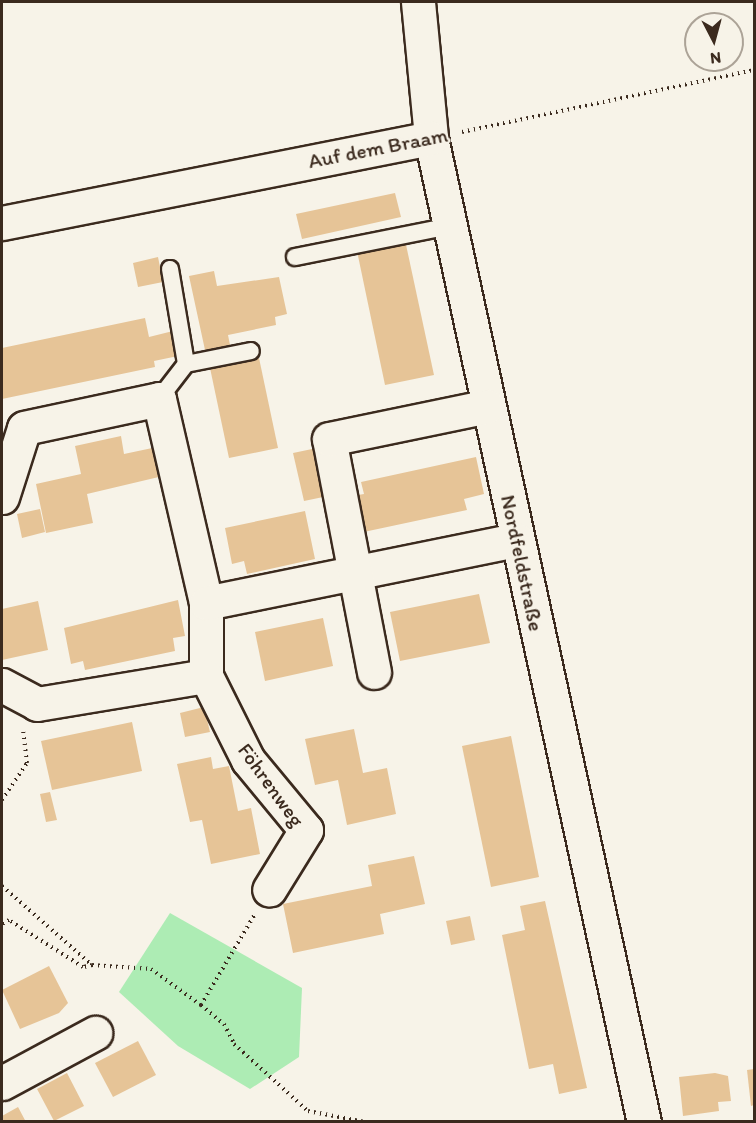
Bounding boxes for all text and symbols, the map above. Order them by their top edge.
north arrow [684,12,744,72]
text: N [709,48,722,68]
street label: Auf dem Braam [307,122,449,174]
street label: Nordfeldstraße [495,493,549,633]
street label: Föhrenweg [232,738,310,832]

